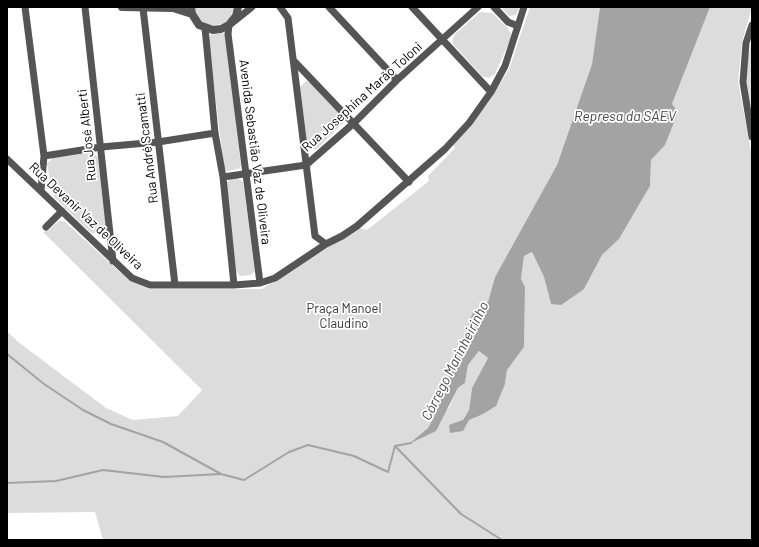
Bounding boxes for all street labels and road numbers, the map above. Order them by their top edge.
street label: Rua Josephina Marão Toloni [299,39,425,155]
street label: Avenida Sebastião Vaz de Oliveira [236,59,274,245]
street label: Rua José Alberti [74,88,100,182]
street label: Rua André Scamatti [132,92,162,204]
street label: Rua Devanir Vaz de Oliveira [26,159,146,273]

